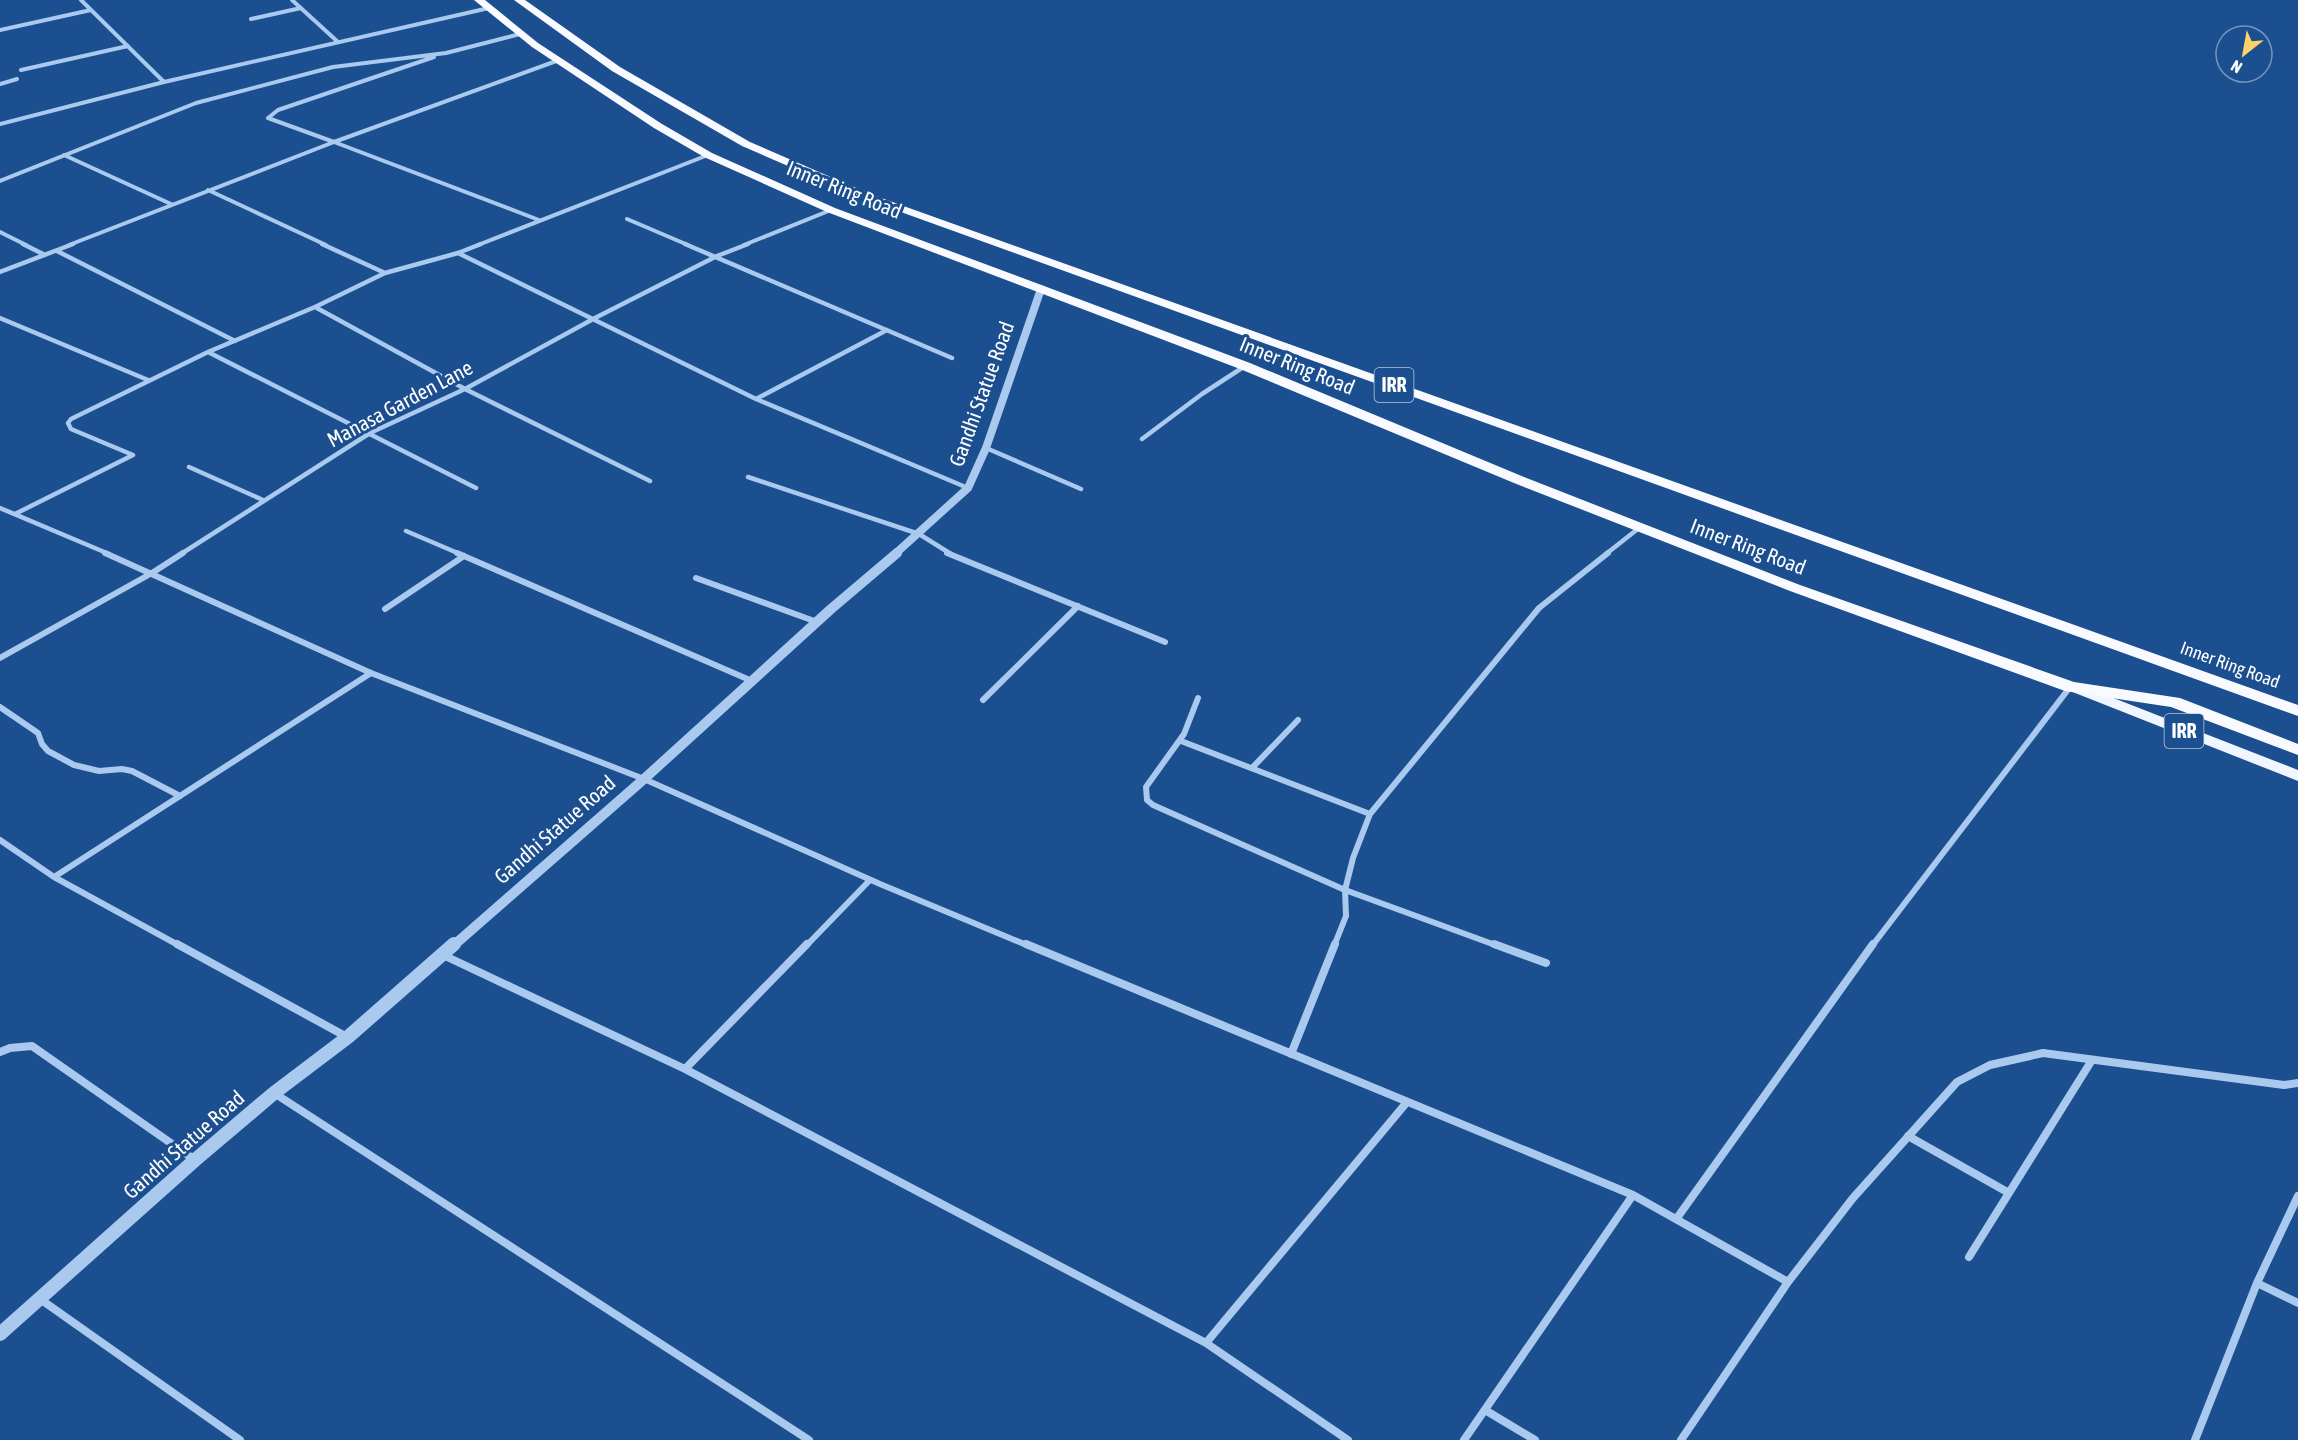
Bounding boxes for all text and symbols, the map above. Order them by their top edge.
north arrow [2214,24,2274,84]
text: N [2228,57,2245,77]
street label: Inner Ring Road [783,155,905,223]
street label: Gandhi Statue Road [944,318,1018,469]
street label: Inner Ring Road [1236,331,1358,399]
street label: Manasa Garden Lane [323,355,476,452]
road number: IRR [1374,368,1414,402]
street label: Inner Ring Road [1687,513,1810,579]
street label: Inner Ring Road [2178,637,2283,692]
road number: IRR [2164,714,2204,748]
street label: Gandhi Statue Road [489,770,620,888]
street label: Gandhi Statue Road [118,1085,249,1203]

